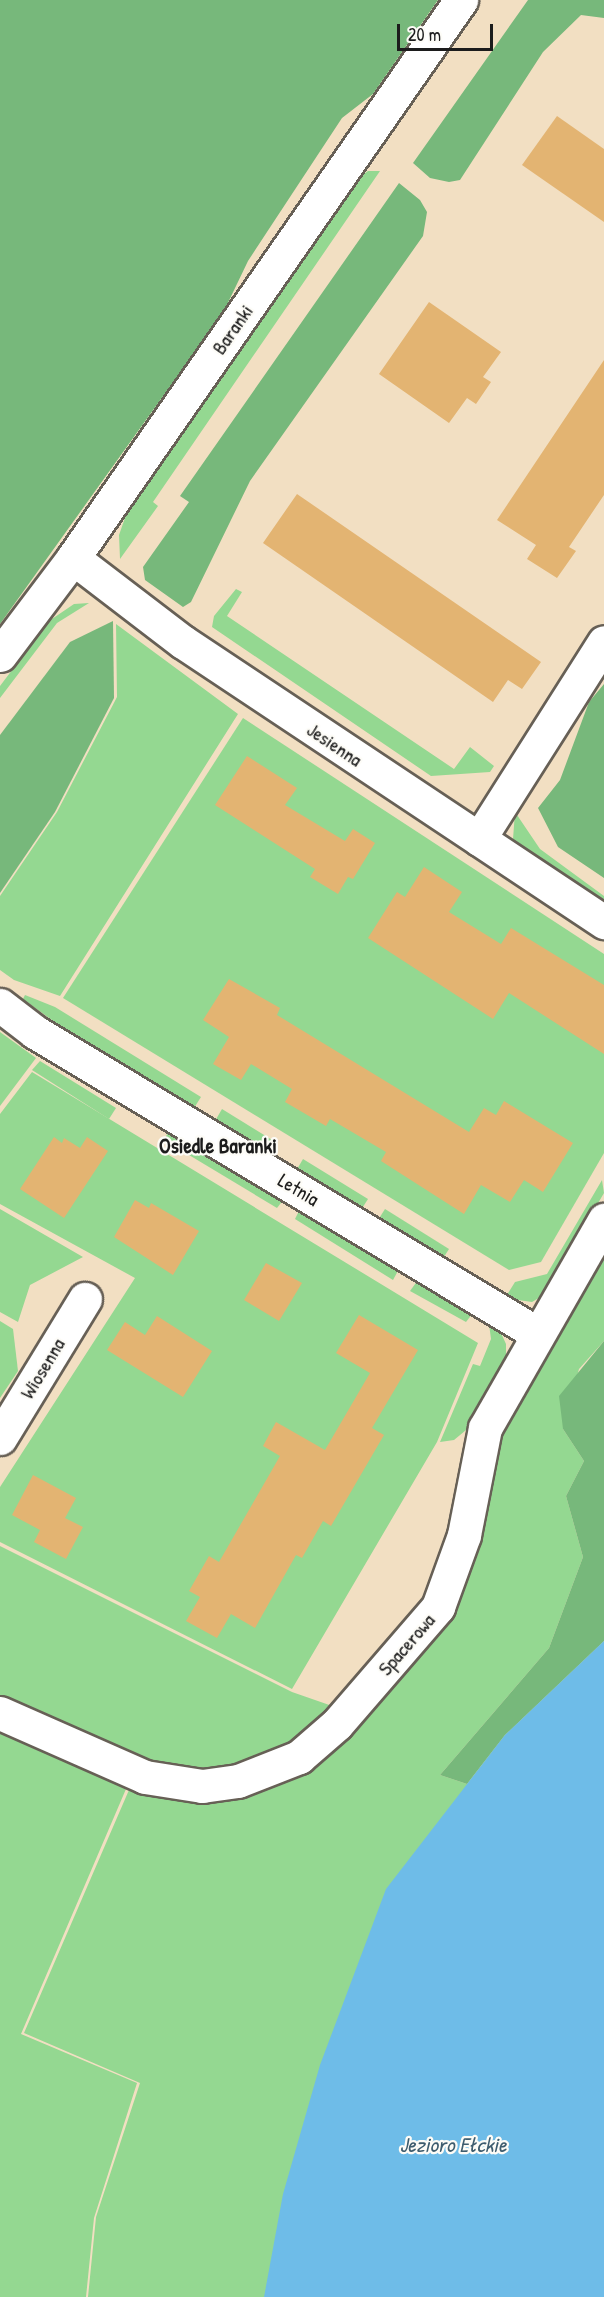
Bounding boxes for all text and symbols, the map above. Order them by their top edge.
scale bar [400,12,496,50]
text: 20 m [408,22,441,47]
street label: Baranki [206,299,258,359]
street label: Jesienna [303,717,367,771]
district label: Osiedle Baranki [159,1133,277,1159]
street label: Letnia [274,1167,324,1211]
street label: Wiosenna [15,1333,69,1403]
street label: Spacerowa [373,1608,439,1680]
water label: Jezioro Ełckie [400,2132,506,2158]

